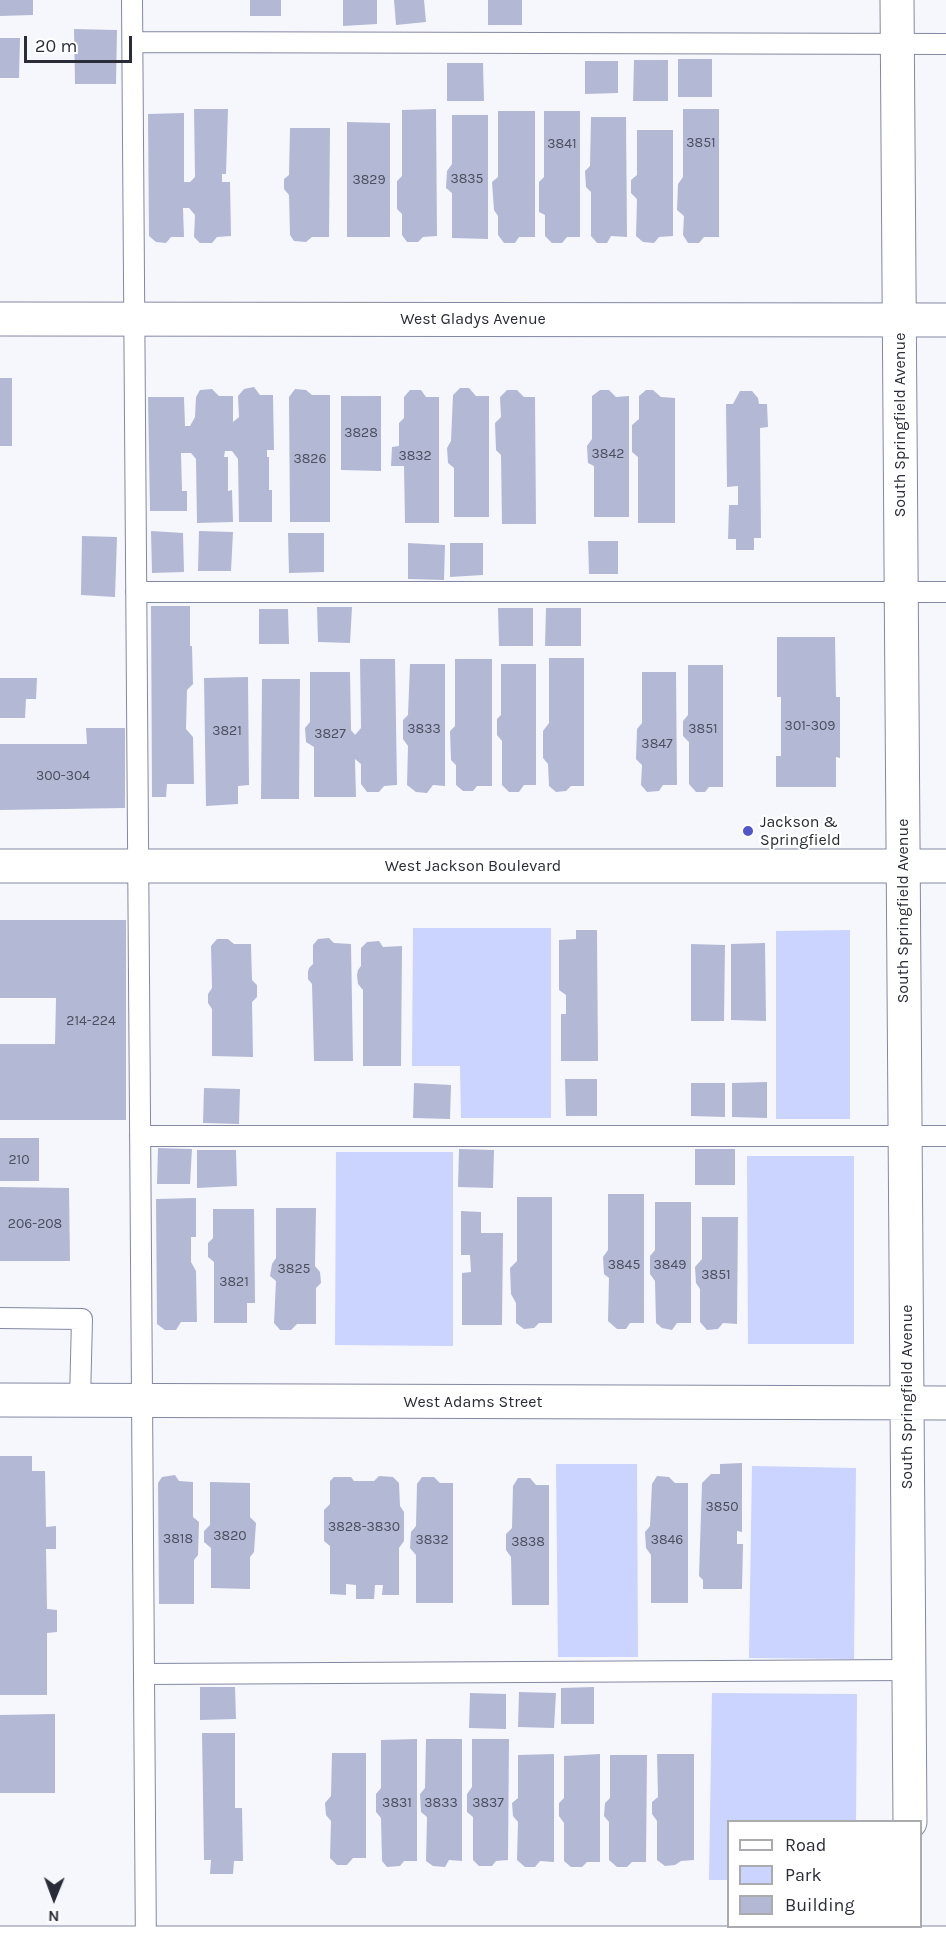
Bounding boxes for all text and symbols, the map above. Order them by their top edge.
scale bar [27,24,135,62]
text: 20 m [35,35,77,57]
house number: 3851 [686,135,716,151]
house number: 3841 [547,136,577,152]
house number: 3835 [450,171,484,187]
house number: 3829 [352,172,386,188]
street label: West Gladys Avenue [400,309,546,329]
street label: South Springfield Avenue [890,333,910,517]
house number: 3828 [344,425,378,441]
house number: 3842 [592,446,624,462]
house number: 3832 [398,448,432,464]
house number: 3826 [294,451,326,467]
house number: 301-309 [785,718,835,734]
house number: 3833 [407,721,441,737]
house number: 3851 [688,721,718,737]
house number: 3821 [212,723,242,739]
house number: 3827 [314,726,346,742]
house number: 3847 [641,736,673,752]
house number: 300-304 [36,768,90,784]
place label: Jackson & Springfield [760,812,841,850]
street label: South Springfield Avenue [893,819,913,1003]
marker: Jackson & Springfield [741,824,755,838]
street label: West Jackson Boulevard [385,856,561,876]
house number: 214-224 [66,1013,116,1029]
house number: 210 [8,1152,30,1168]
house number: 206-208 [8,1216,62,1232]
house number: 3845 [608,1257,640,1273]
house number: 3849 [654,1257,686,1273]
house number: 3825 [278,1261,310,1277]
house number: 3851 [701,1267,731,1283]
house number: 3821 [219,1274,249,1290]
street label: South Springfield Avenue [897,1305,917,1489]
street label: West Adams Street [404,1392,542,1412]
house number: 3850 [705,1499,739,1515]
house number: 3828-3830 [328,1519,400,1535]
house number: 3820 [213,1528,247,1544]
house number: 3818 [163,1531,193,1547]
house number: 3832 [415,1532,449,1548]
house number: 3846 [651,1532,683,1548]
house number: 3838 [511,1534,545,1550]
house number: 3831 [382,1795,412,1811]
house number: 3833 [424,1795,458,1811]
house number: 3837 [472,1795,504,1811]
legend [727,1820,922,1928]
text: Road [785,1834,826,1856]
text: Park [785,1864,822,1886]
north arrow [24,1868,84,1928]
text: Building [785,1894,855,1916]
text: N [48,1907,60,1926]

